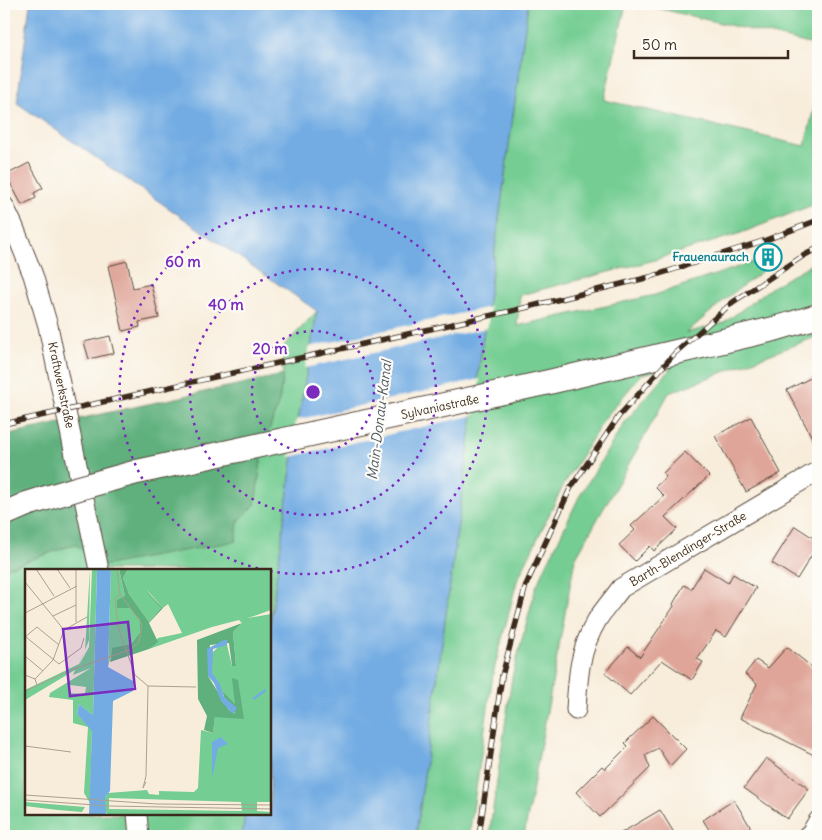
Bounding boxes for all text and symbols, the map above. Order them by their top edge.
scale bar [634,28,788,60]
text: 50 m [642,35,677,54]
building icon: Frauenaurach [753,242,783,272]
place label: Frauenaurach [672,249,749,264]
text: 60 m [165,252,201,271]
text: 40 m [208,295,244,314]
text: 20 m [253,339,287,358]
street label: Kraftwerkstraße [45,340,78,430]
water label: Main-Donau-Kanal [363,358,395,481]
centre of rings [304,383,322,401]
street label: Sylvaniastraße [400,391,480,422]
street label: Barth-Blendinger-Straße [627,508,749,589]
inset map [25,569,271,815]

